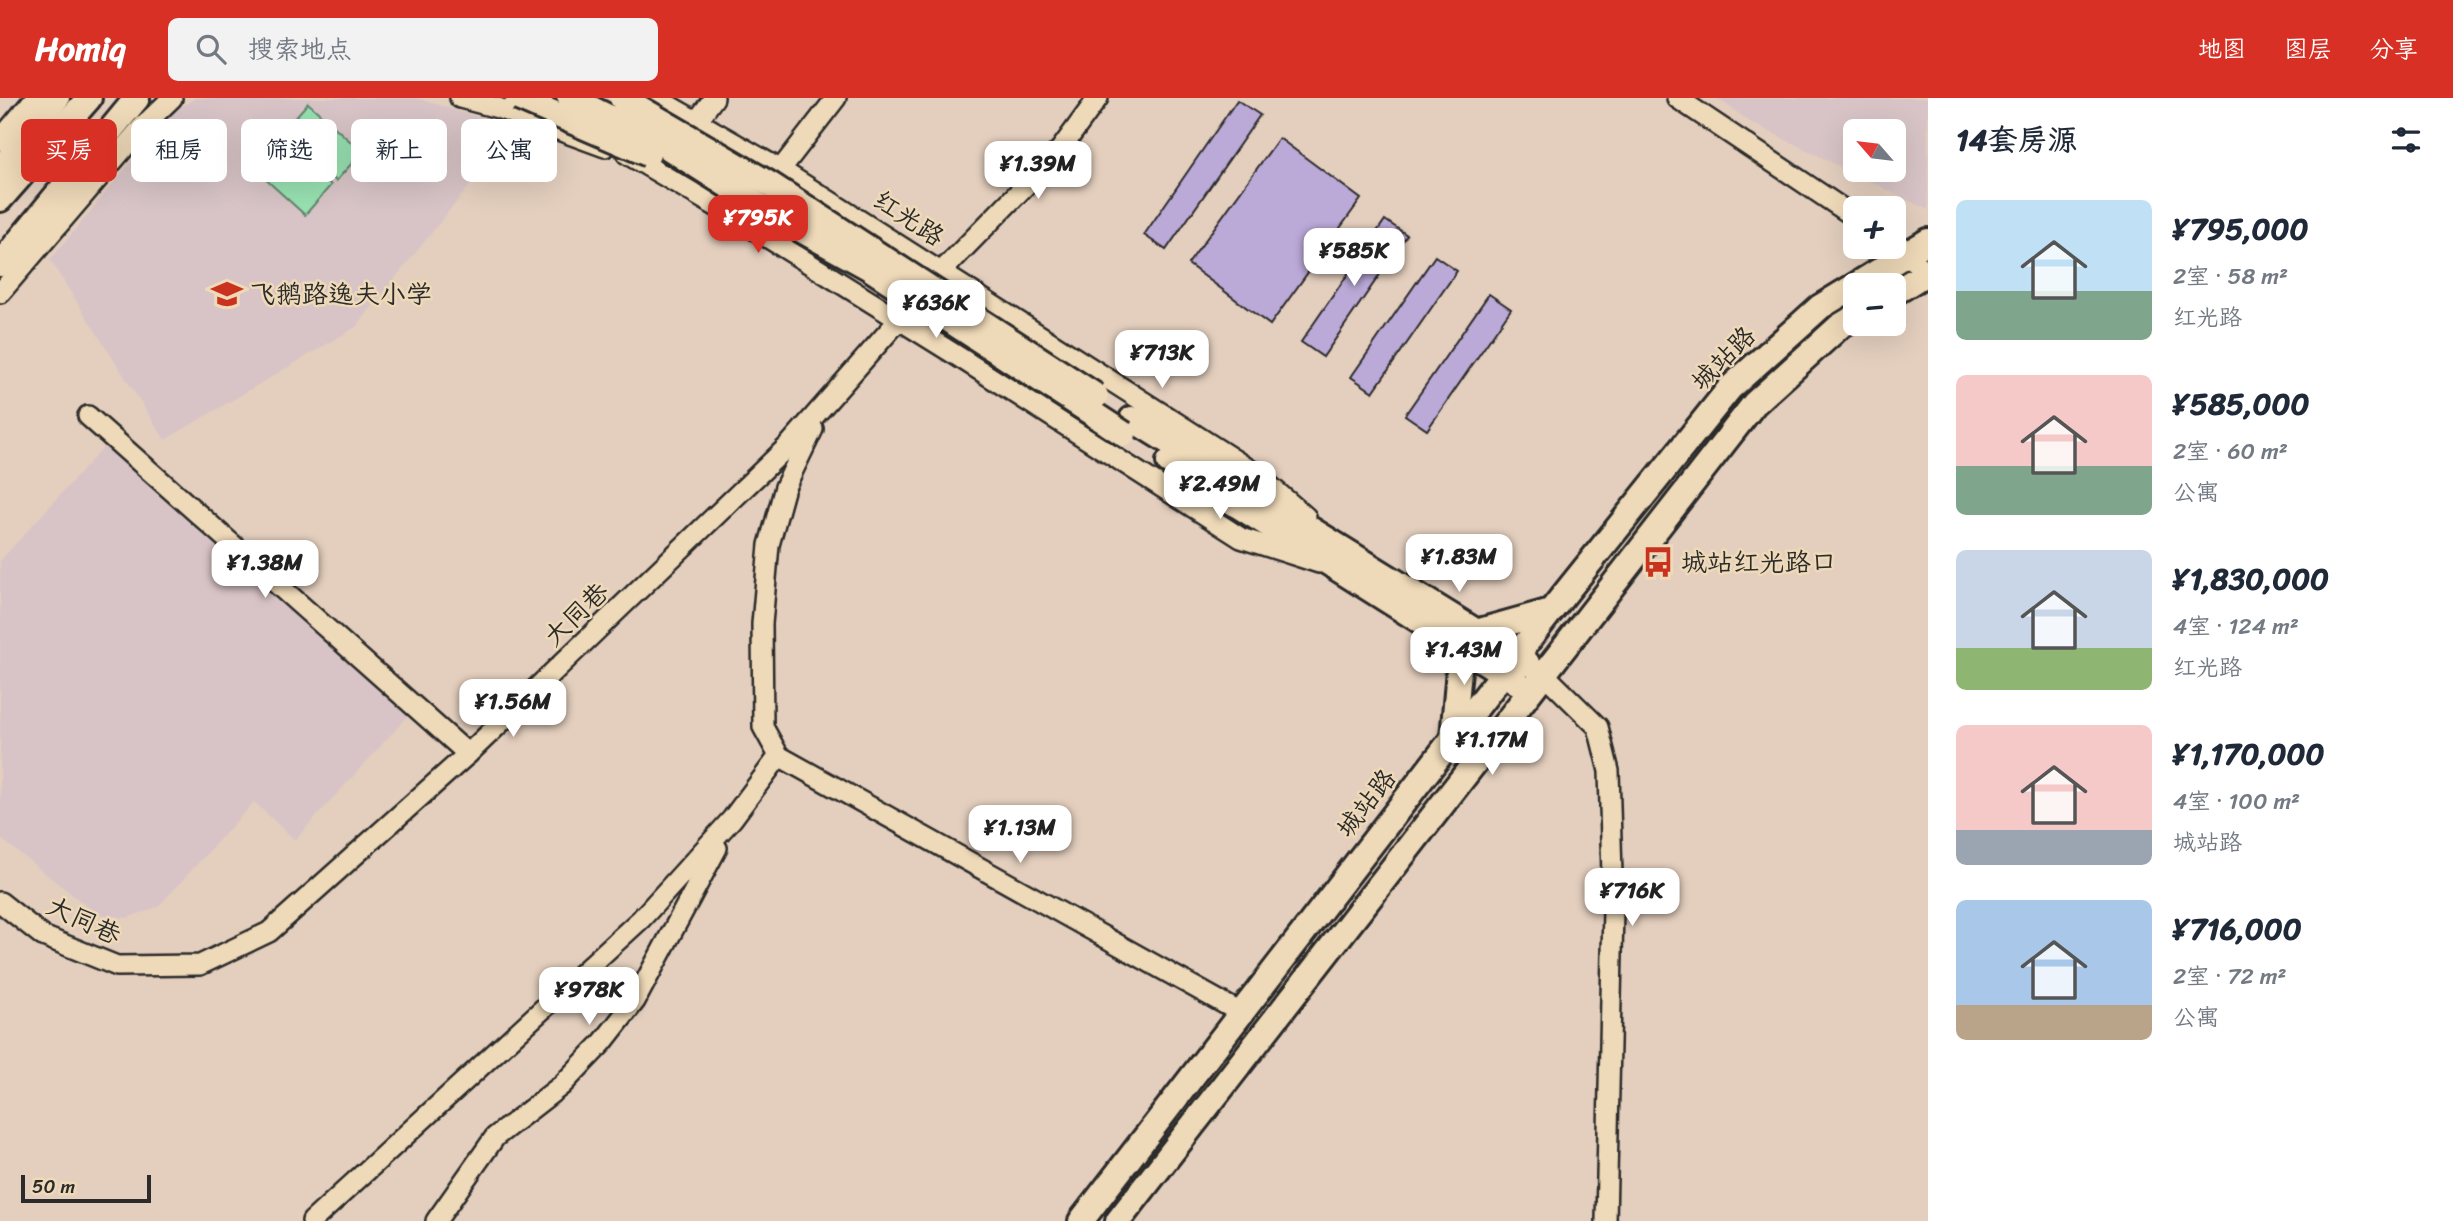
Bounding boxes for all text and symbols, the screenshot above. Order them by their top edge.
search box [168,18,658,81]
text: Homiq [35,20,126,78]
text: 搜索地点 [248,26,352,72]
text: 地图 [2198,28,2246,70]
text: 图层 [2284,28,2332,70]
text: 分享 [2370,28,2418,70]
icon: search [192,30,230,68]
text: 14套房源 [1956,113,2078,167]
chip: 买房 [21,119,117,182]
chip: 租房 [131,119,227,182]
chip: 筛选 [241,119,337,182]
chip: 新上 [351,119,447,182]
chip: 公寓 [461,119,557,182]
north arrow [1843,119,1906,182]
map controls [1843,119,1906,336]
icon: filters [2387,121,2425,159]
pin: ¥1.39M [981,141,1095,201]
text: ¥1.39M [1000,143,1076,184]
street label: 红光路 [864,177,954,259]
pin: ¥795K [709,195,807,255]
button: + [1843,196,1906,259]
text: ¥795K [724,197,792,238]
text: ¥795,000 [2173,202,2308,256]
pin: ¥585K [1305,228,1403,288]
icon: home [2012,228,2096,312]
text: ¥585K [1320,230,1388,271]
text: 2室 · 58 m² [2173,256,2288,297]
place label: 飞鹅路逸夫小学 [250,271,432,317]
button: − [1843,273,1906,336]
school or university icon: 飞鹅路逸夫小学 [210,277,244,311]
pin: ¥636K [887,280,985,340]
text: ¥636K [903,282,969,323]
text: 红光路 [2173,297,2242,338]
street label: 城站路 [1679,314,1767,402]
pin: ¥713K [1113,330,1211,390]
text: ¥713K [1131,332,1193,373]
text: ¥585,000 [2173,377,2309,431]
icon: home [2012,403,2096,487]
text: 2室 · 60 m² [2173,431,2288,472]
pin: ¥2.49M [1163,462,1277,521]
text: ¥2.49M [1180,463,1260,504]
text: 公寓 [2173,472,2219,513]
pin: ¥1.83M [1402,534,1516,594]
text: ¥1.83M [1422,536,1496,577]
place label: 城站红光路口 [1681,539,1837,585]
pin: ¥1.38M [208,540,322,600]
text: ¥1.38M [228,542,302,583]
bus stop icon: 城站红光路口 [1641,545,1675,579]
text: ¥1,830,000 [2173,552,2329,606]
street label: 大同巷 [532,570,620,658]
icon: home [2012,578,2096,662]
text: 4室 · 124 m² [2173,606,2299,647]
pin: ¥1.43M [1407,628,1521,687]
text: ¥1.43M [1426,629,1502,670]
text: 红光路 [2173,647,2242,688]
pin: ¥1.56M [456,680,570,739]
text: ¥1.56M [475,681,551,722]
pin: ¥1.17M [1435,718,1549,777]
text: ¥1.17M [1456,719,1528,760]
text: ¥1,170,000 [2173,727,2325,781]
icon: home [2012,753,2096,837]
street label: 城站路 [1324,758,1408,848]
text: 4室 · 100 m² [2173,781,2300,822]
pin: ¥1.13M [963,806,1077,865]
text: ¥1.13M [985,807,1055,848]
text: 城站路 [2173,822,2242,863]
pin: ¥716K [1583,868,1681,928]
text: ¥716K [1601,870,1663,911]
street label: 大同巷 [39,883,129,957]
text: ¥716,000 [2173,902,2302,956]
icon: home [2012,928,2096,1012]
text: 2室 · 72 m² [2173,956,2286,997]
pin: ¥978K [540,968,638,1027]
text: ¥978K [555,969,623,1010]
text: 公寓 [2173,997,2219,1038]
text: 50 m [32,1170,75,1203]
scale bar [21,1172,150,1204]

